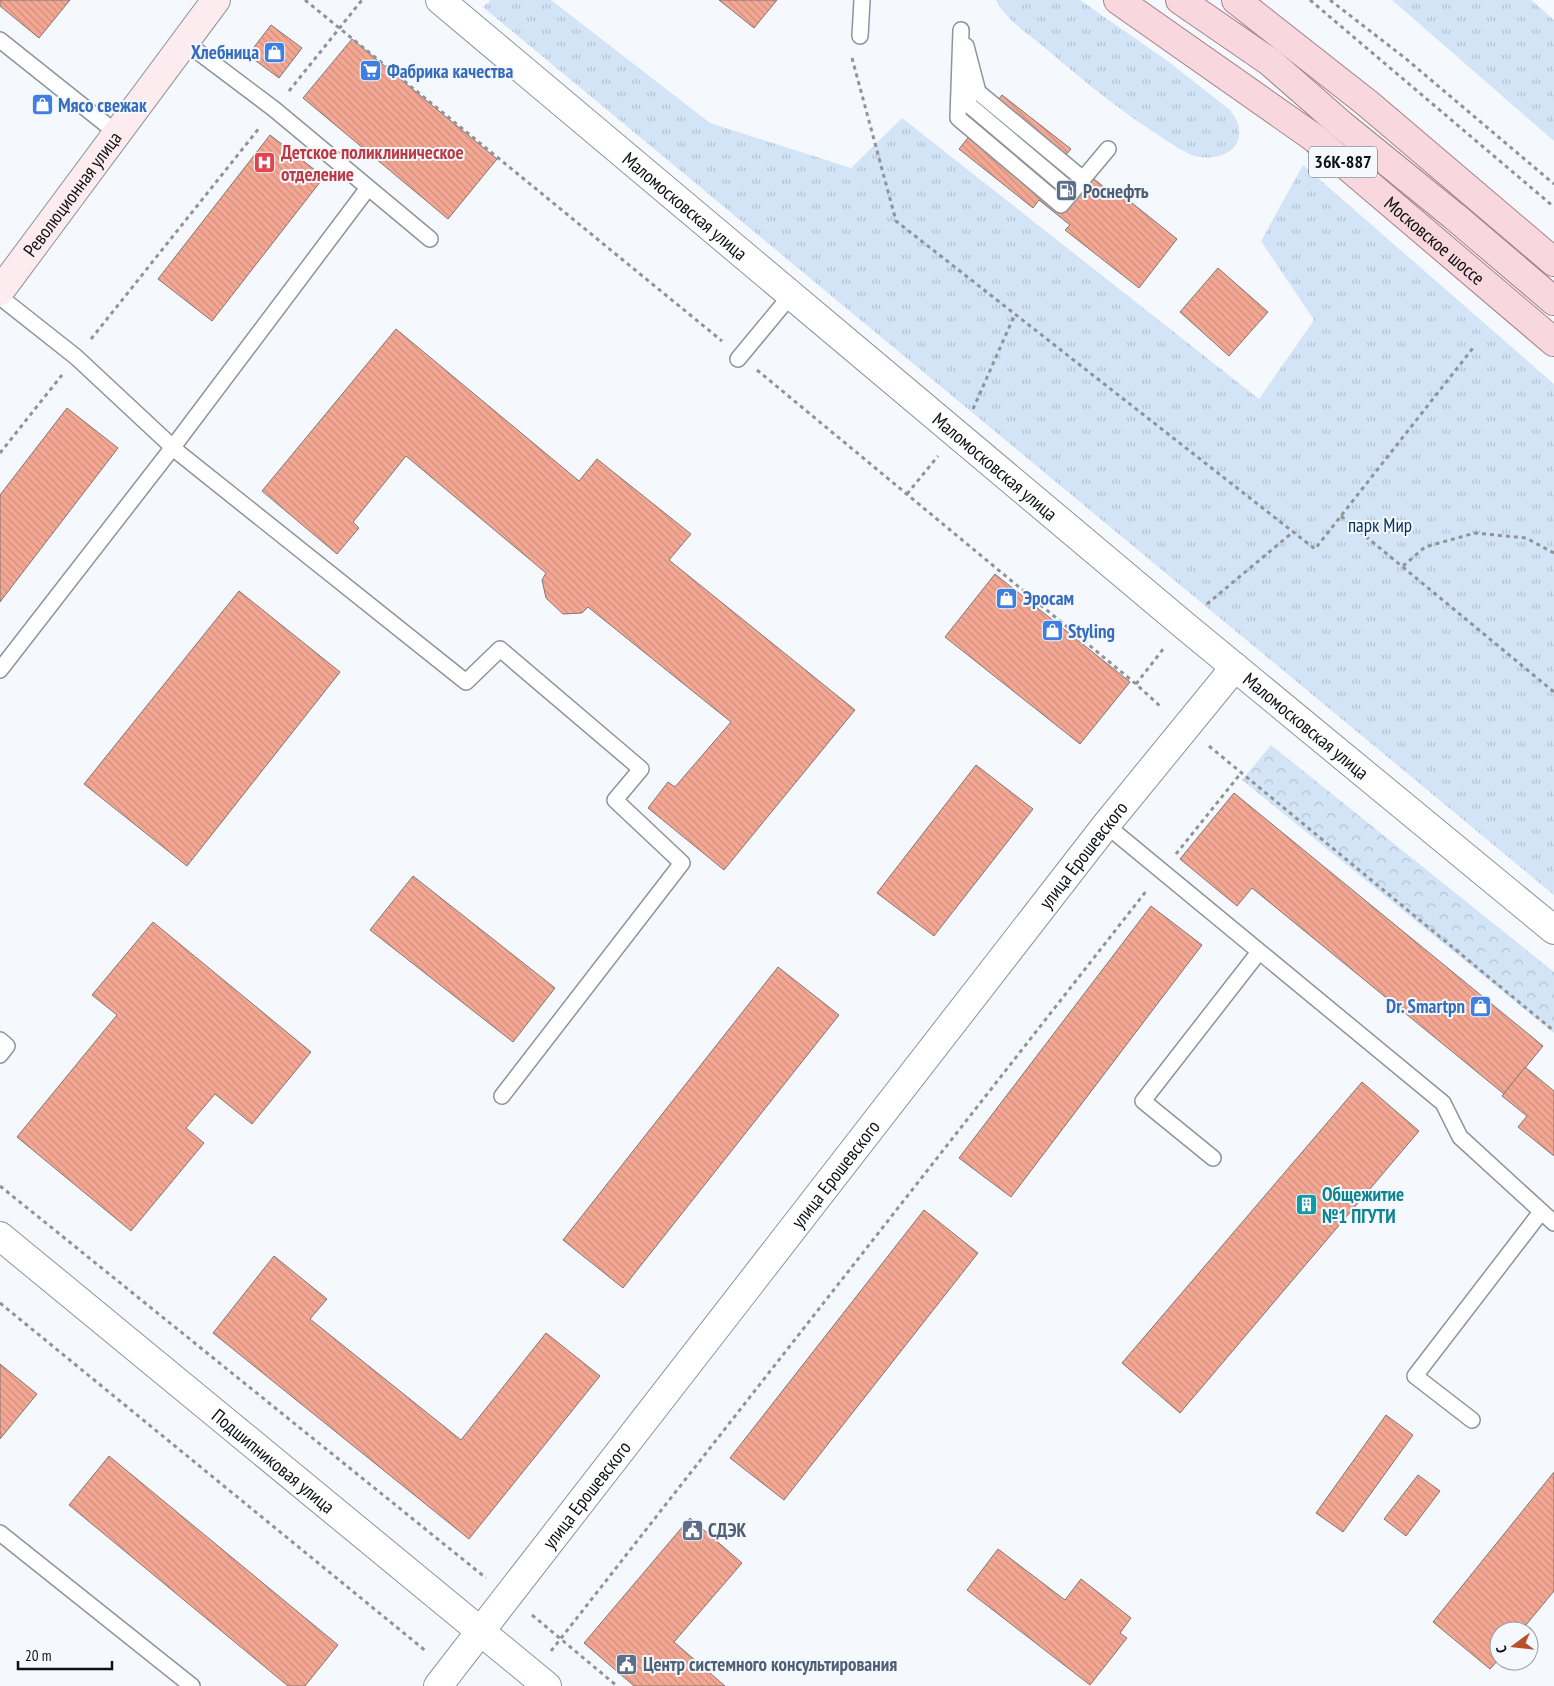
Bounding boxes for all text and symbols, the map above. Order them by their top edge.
place label: Хлебница [191,40,259,64]
shop icon: Хлебница [263,40,287,64]
supermarket icon: Фабрика качества [359,59,383,83]
place label: Фабрика качества [387,59,513,83]
shop icon: Мясо свежак [30,93,54,117]
place label: Мясо свежак [58,93,147,117]
street label: Революционная улица [18,126,126,261]
place label: Детское поликлиническое отделение [281,140,464,186]
road number: 36К-887 [1309,146,1377,178]
street label: Маломосковская улица [618,147,752,265]
hospital icon: Детское поликлиническое отделение [253,151,277,175]
fuel station icon: Роснефть [1055,179,1079,203]
place label: Роснефть [1083,179,1149,203]
street label: Московское шоссе [1379,191,1490,290]
street label: Маломосковская улица [928,407,1062,526]
park label: парк Мир [1348,513,1412,537]
shop icon: Эросам [995,586,1019,610]
place label: Эросам [1023,586,1074,610]
shop icon: Styling [1040,619,1064,643]
place label: Styling [1068,619,1115,643]
street label: Маломосковская улица [1238,667,1374,785]
street label: улица Ерошевского [1033,796,1133,914]
place label: Dr. Smartpn [1386,994,1465,1018]
shop icon: Dr. Smartpn [1469,994,1493,1018]
street label: улица Ерошевского [786,1115,885,1233]
place label: Общежитие №1 ПГУТИ [1322,1182,1404,1228]
building icon: Общежитие №1 ПГУТИ [1294,1193,1318,1217]
street label: Подшипниковая улица [207,1403,340,1518]
street label: улица Ерошевского [537,1436,636,1554]
public building icon: СДЭК [680,1518,704,1542]
place label: СДЭК [708,1518,747,1542]
north arrow [1489,1621,1539,1671]
scale bar [18,1638,111,1670]
text: С [1492,1643,1511,1655]
text: 20 m [25,1646,51,1665]
public building icon: Центр системного консультирования [615,1652,639,1676]
place label: Центр системного консультирования [643,1652,897,1676]

